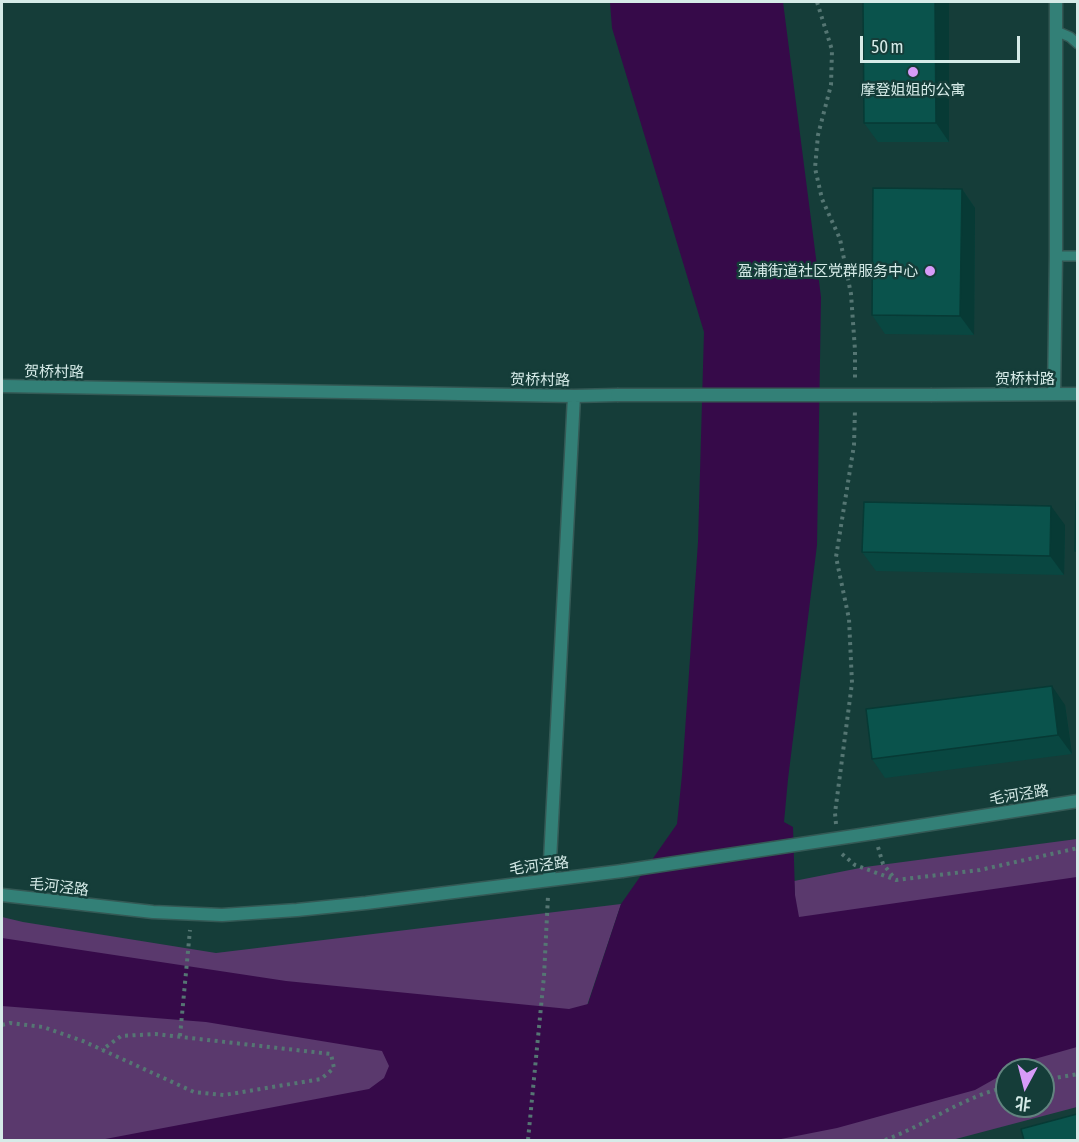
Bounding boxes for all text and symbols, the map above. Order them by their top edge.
scale bar [863,24,1024,62]
text: 50 m [871,36,903,57]
marker: 摩登姐姐的公寓 [906,65,920,79]
place label: 摩登姐姐的公寓 [861,81,965,99]
place label: 盈浦街道社区党群服务中心 [738,262,918,280]
marker: 盈浦街道社区党群服务中心 [923,264,937,278]
street label: 贺桥村路 [24,362,84,382]
street label: 贺桥村路 [510,370,570,390]
street label: 贺桥村路 [995,370,1055,388]
street label: 毛河泾路 [988,781,1050,809]
street label: 毛河泾路 [508,853,570,879]
street label: 毛河泾路 [28,874,90,900]
north arrow [995,1058,1055,1118]
text: 北 [1014,1094,1032,1114]

